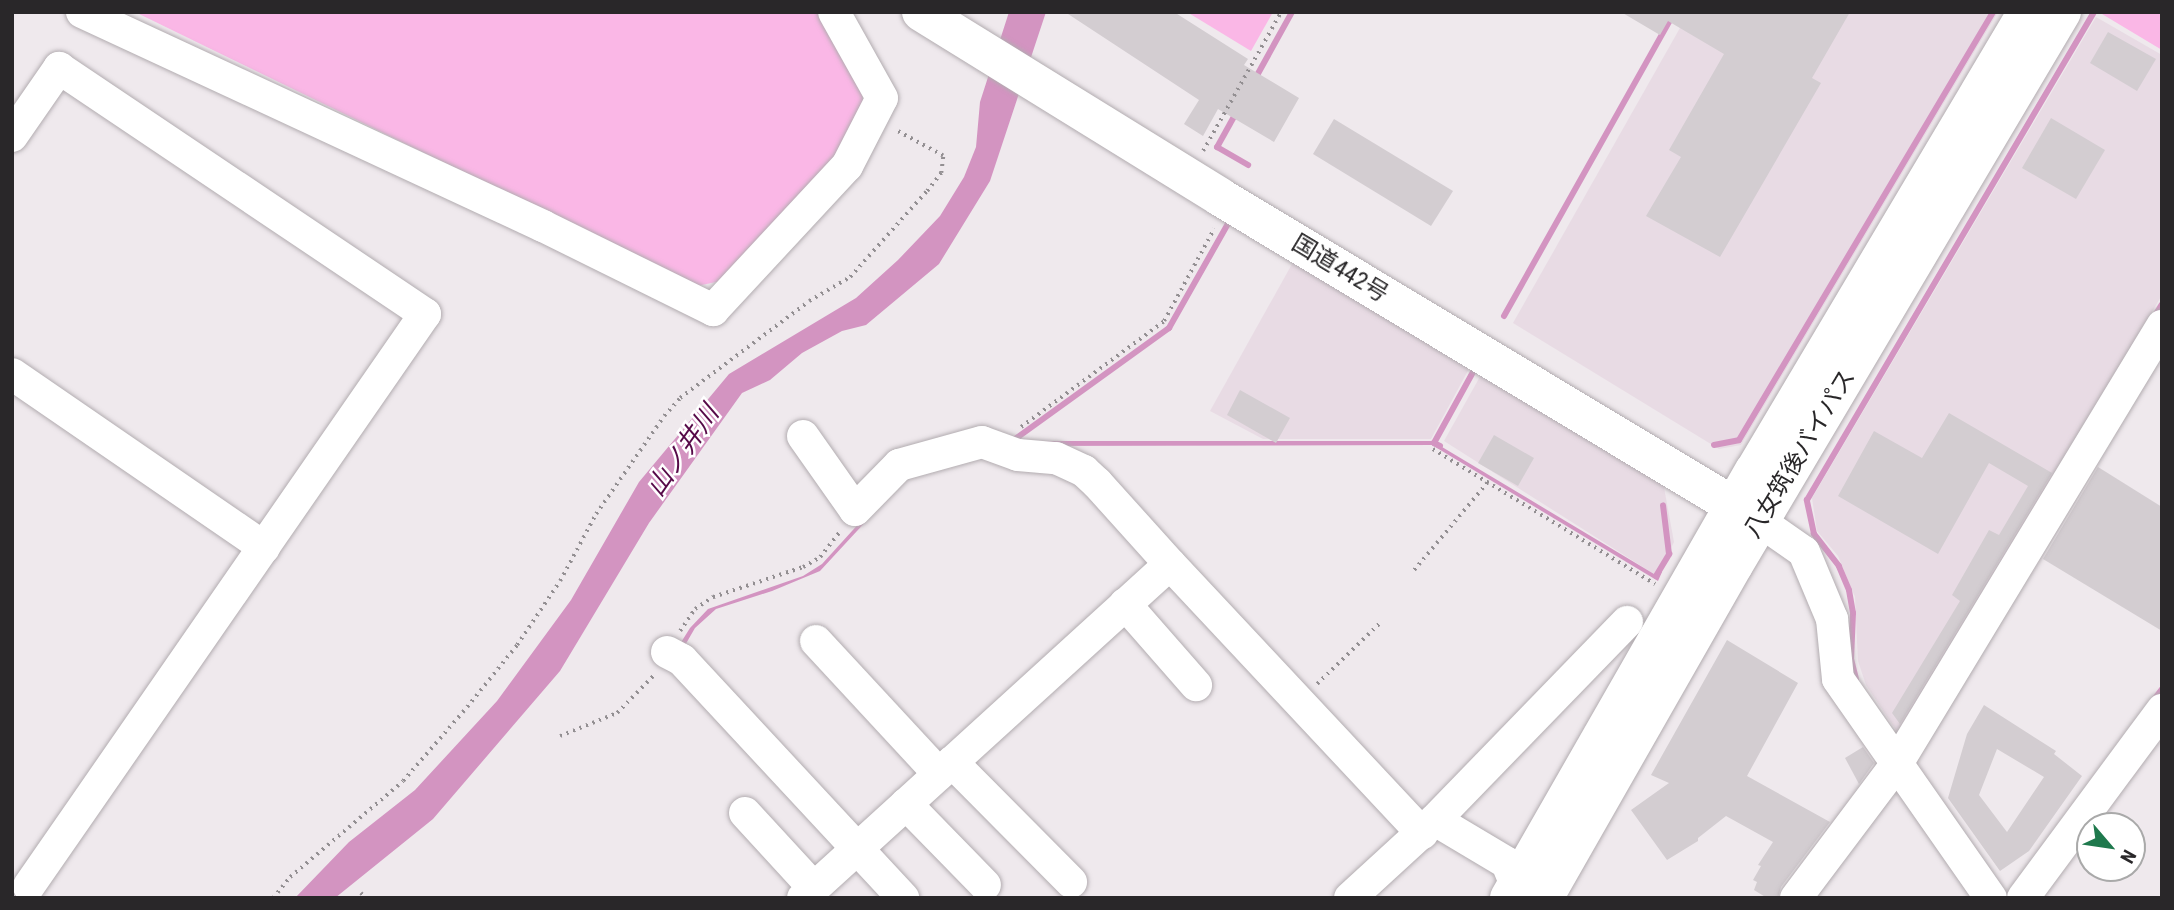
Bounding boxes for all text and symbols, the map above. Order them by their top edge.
street label: 国道442号 [1286,229,1394,309]
street label: 八女筑後バイパス [1738,364,1862,544]
water label: 山ノ井川 [640,399,726,503]
north arrow [2076,812,2146,882]
text: N [2115,846,2141,867]

